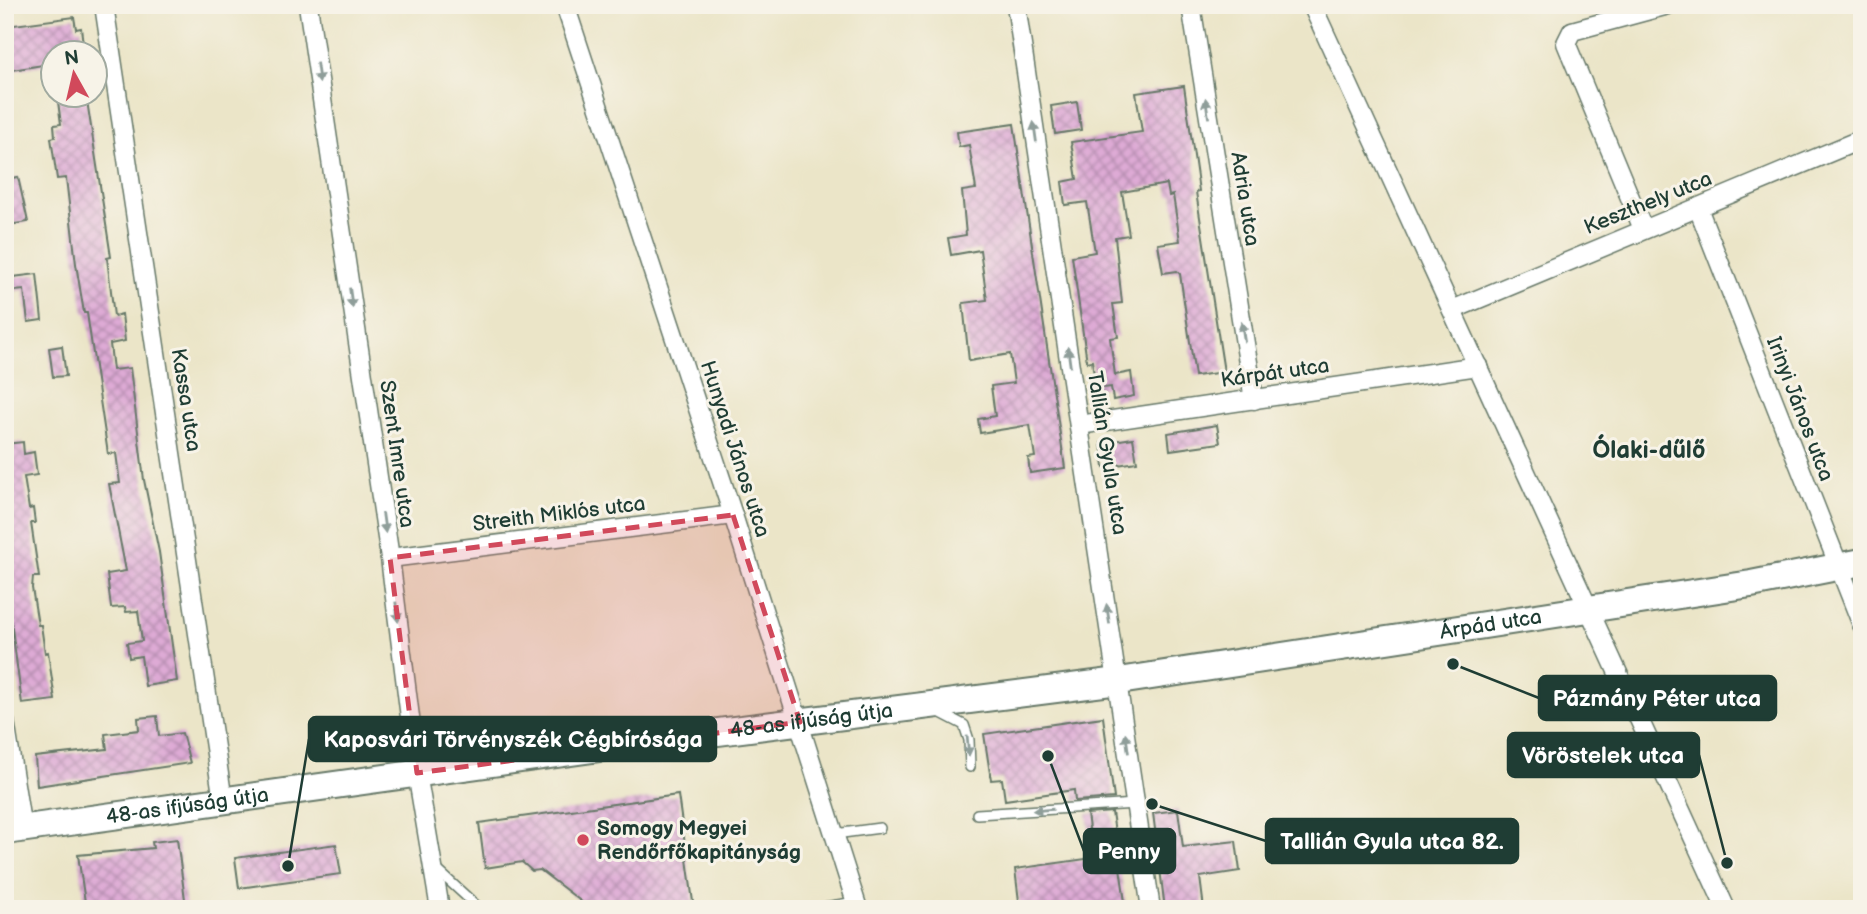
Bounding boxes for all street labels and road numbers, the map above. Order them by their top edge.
street label: Adria utca [1225,150,1265,248]
street label: Keszthely utca [1580,166,1716,240]
street label: Irinyi János utca [1761,333,1839,485]
street label: Kassa utca [166,347,206,453]
street label: Kárpát utca [1219,353,1331,393]
street label: Hunyadi János utca [695,358,775,540]
street label: Tallián Gyula utca [1082,369,1132,537]
street label: Szent Imre utca [374,379,420,529]
street label: Streith Miklós utca [471,491,647,537]
street label: Árpád utca [1438,604,1543,644]
street label: 48-as ifjúság útja [728,697,894,743]
street label: 48-as ifjúság útja [104,782,270,829]

